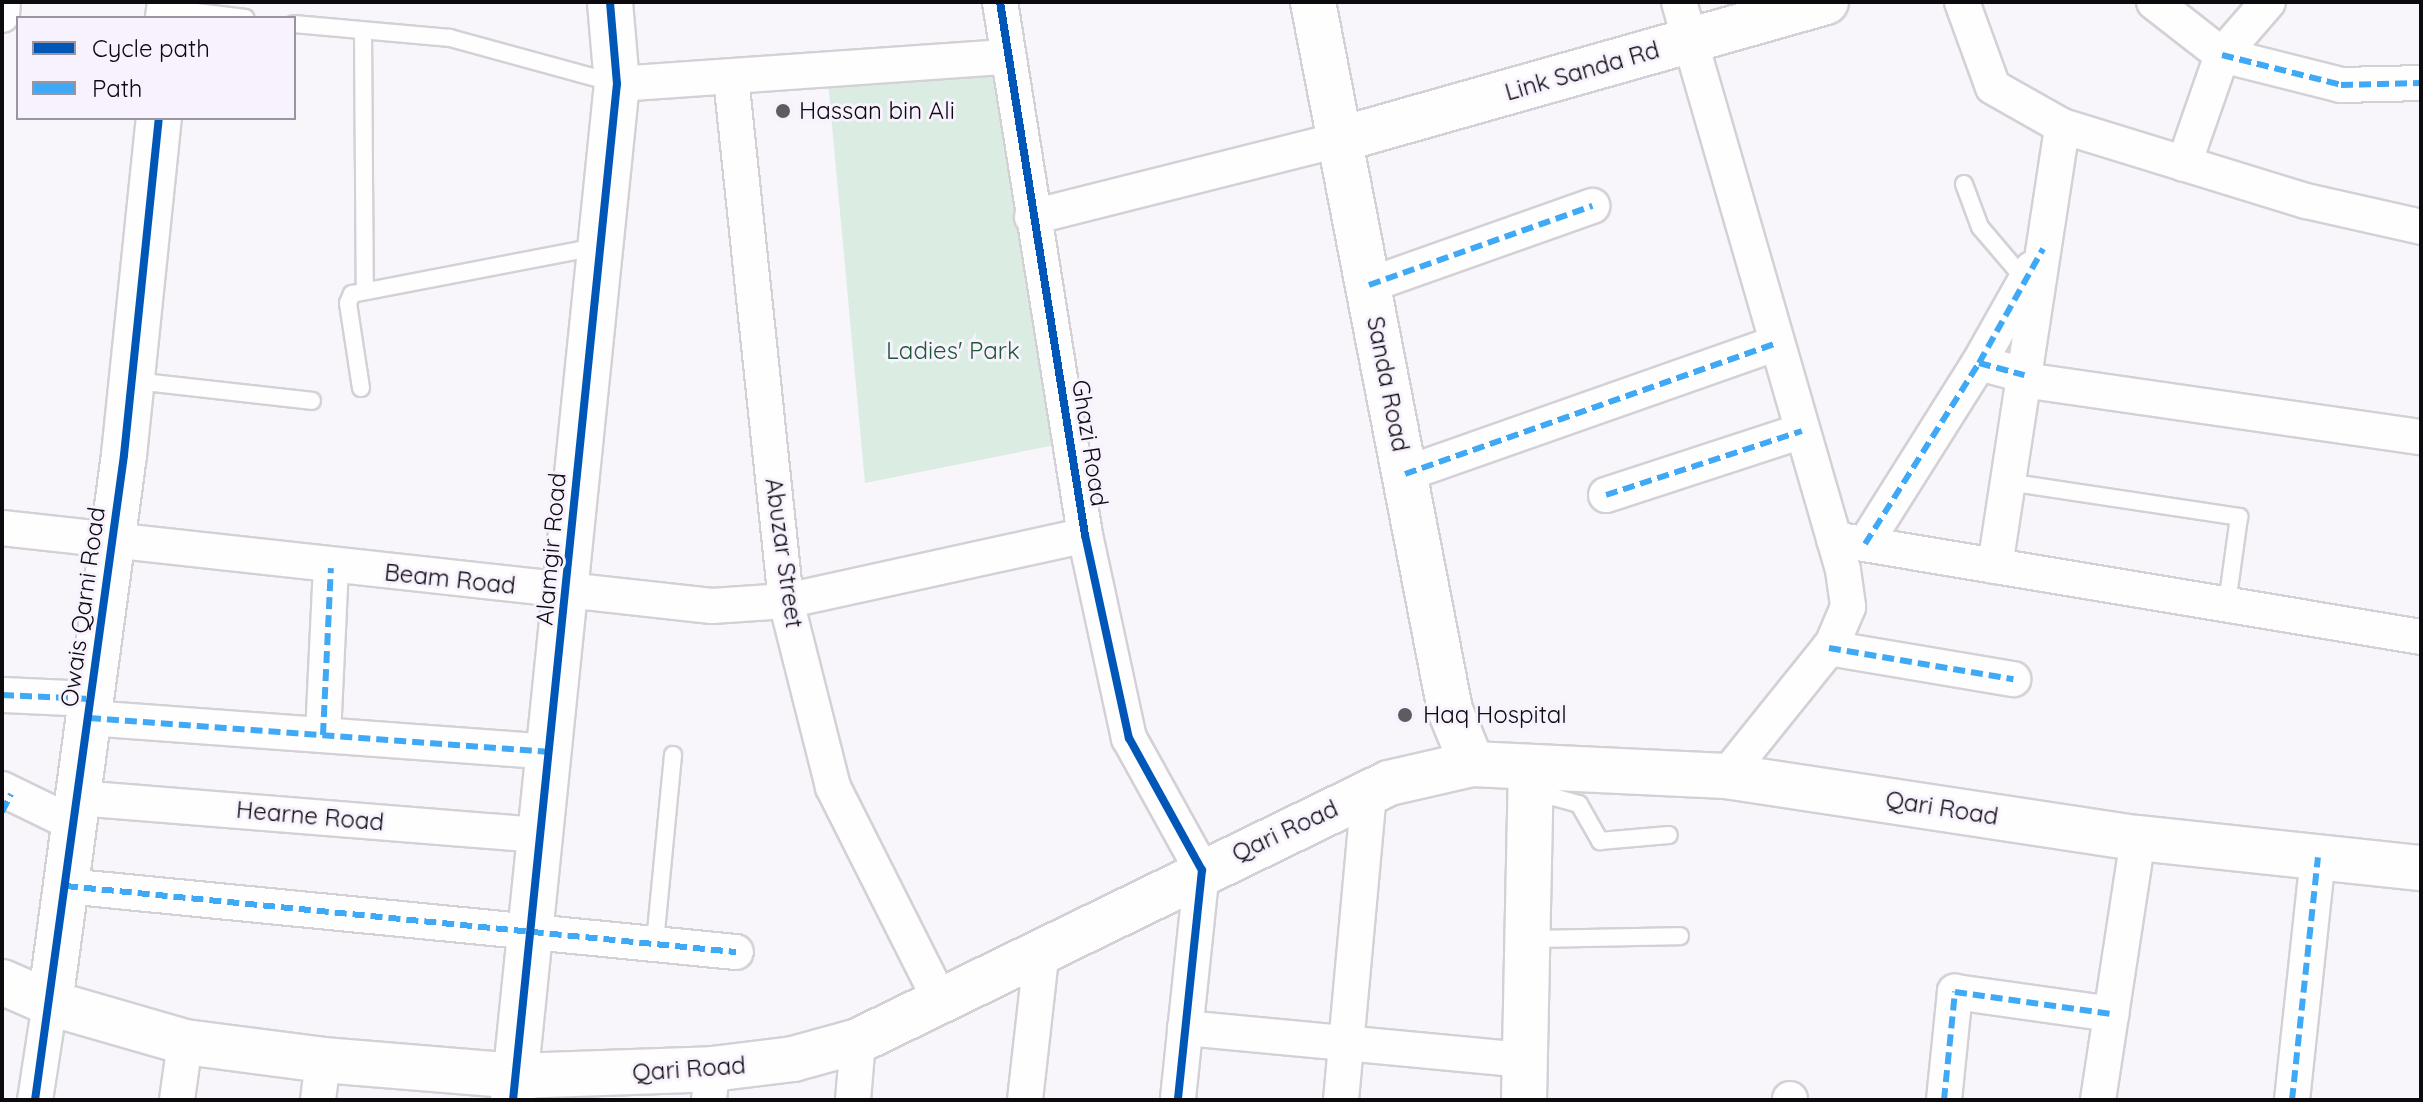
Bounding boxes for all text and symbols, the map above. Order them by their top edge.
legend [16,16,296,120]
text: Cycle path [92,33,210,63]
street label: Link Sanda Rd [1502,35,1662,107]
text: Path [92,73,143,103]
place label: Hassan bin Ali [799,97,955,125]
marker: Hassan bin Ali [774,102,792,120]
street label: Sanda Road [1361,314,1415,454]
park label: Ladies' Park [886,337,1020,365]
street label: Ghazi Road [1066,378,1114,508]
street label: Alamgir Road [530,472,572,626]
street label: Abuzar Street [759,476,809,630]
street label: Owais Qarni Road [55,505,111,709]
street label: Beam Road [383,558,517,600]
place label: Haq Hospital [1423,701,1567,729]
marker: Haq Hospital [1394,704,1416,726]
street label: Qari Road [1884,785,2000,831]
street label: Qari Road [1227,794,1343,868]
street label: Hearne Road [235,795,385,837]
street label: Qari Road [631,1051,747,1087]

